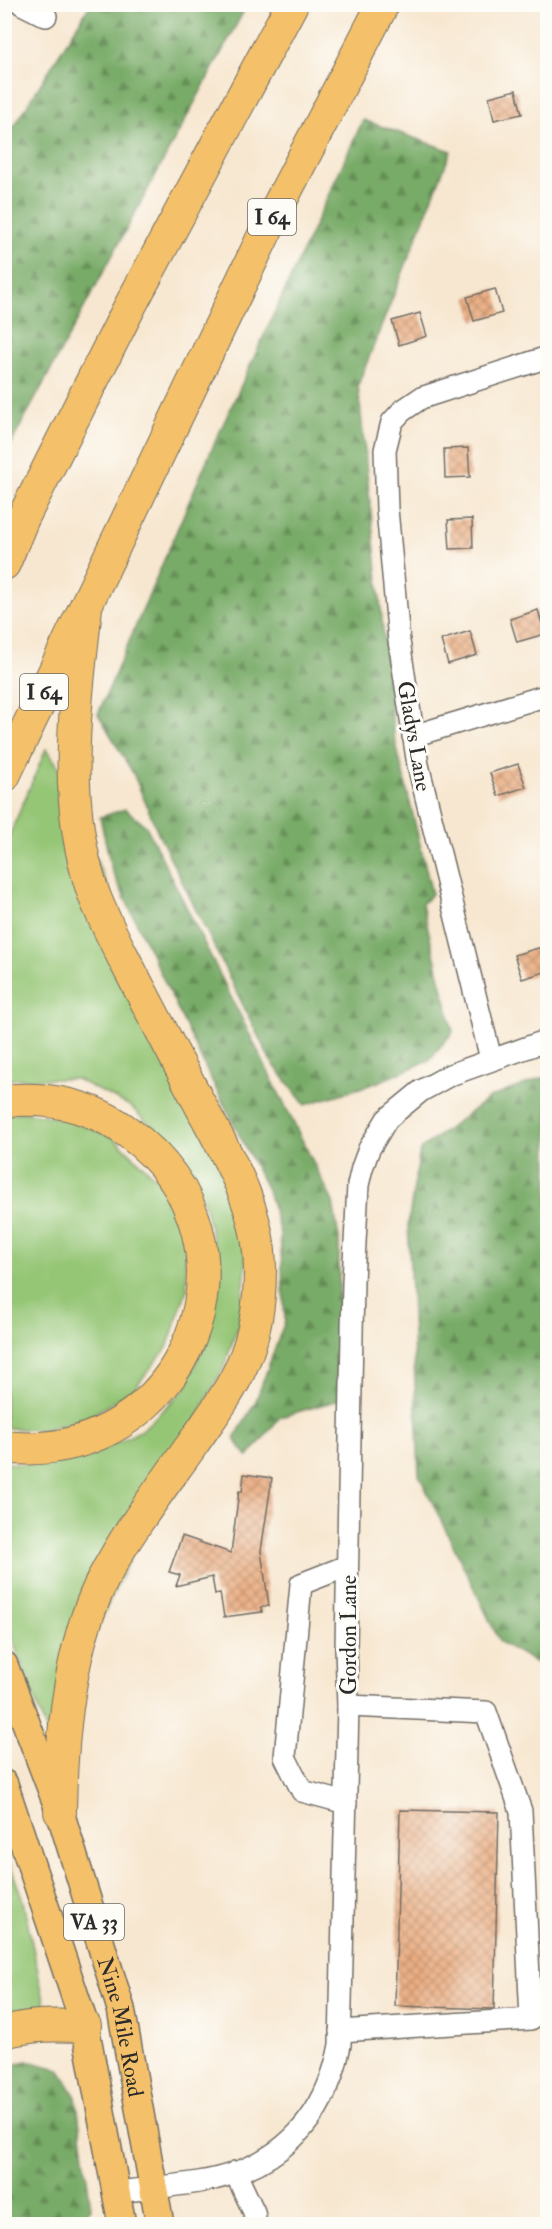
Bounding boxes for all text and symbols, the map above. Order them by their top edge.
road number: I 64 [248,199,296,235]
road number: I 64 [20,674,68,710]
street label: Gladys Lane [391,679,437,793]
street label: Gordon Lane [335,1575,363,1695]
road number: VA 33 [64,1904,124,1940]
street label: Nine Mile Road [91,1953,150,2099]

